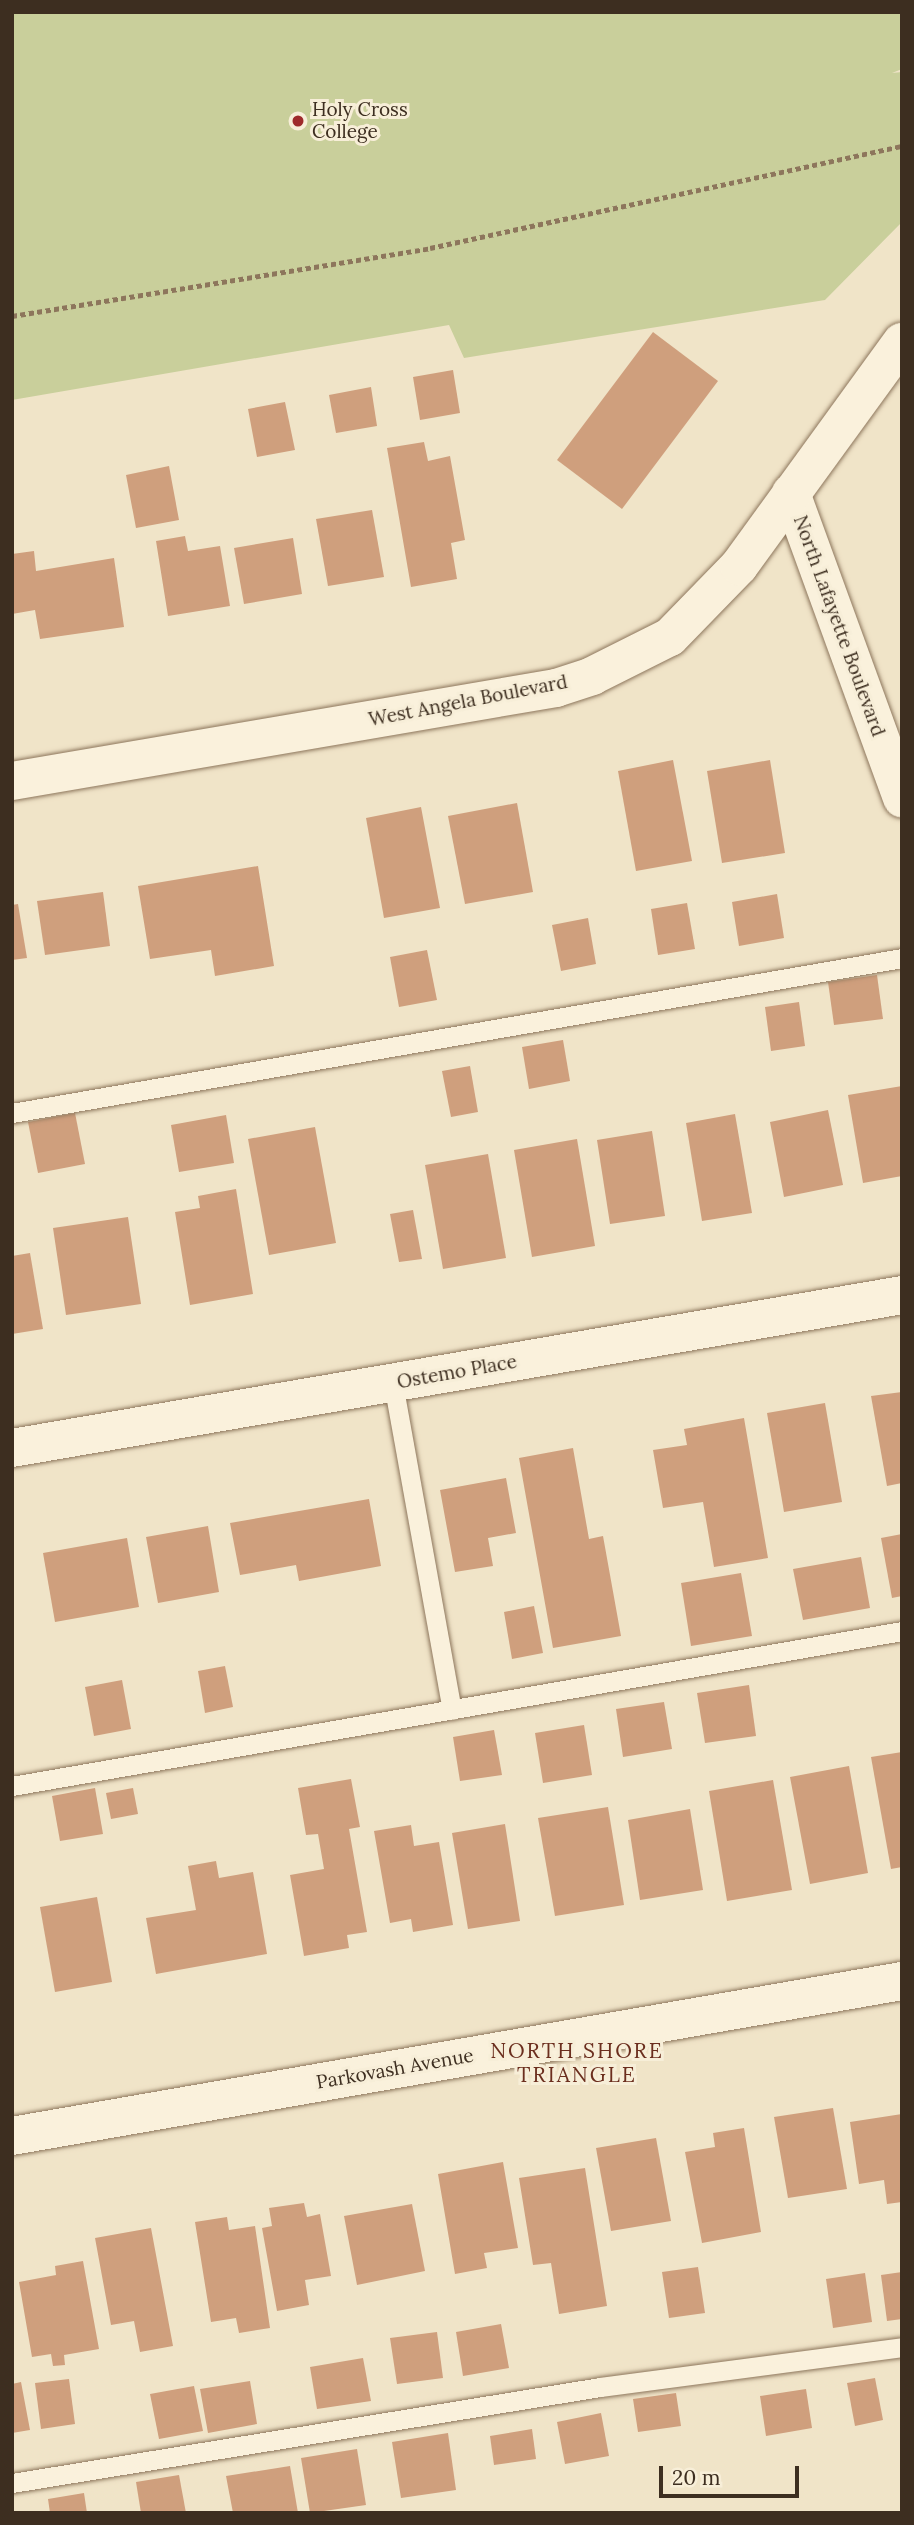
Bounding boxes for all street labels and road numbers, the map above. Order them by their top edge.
street label: North Lafayette Boulevard [788,513,890,739]
street label: West Angela Boulevard [367,671,569,731]
street label: Ostemo Place [395,1350,519,1394]
street label: Parkovash Avenue [315,2044,475,2094]

